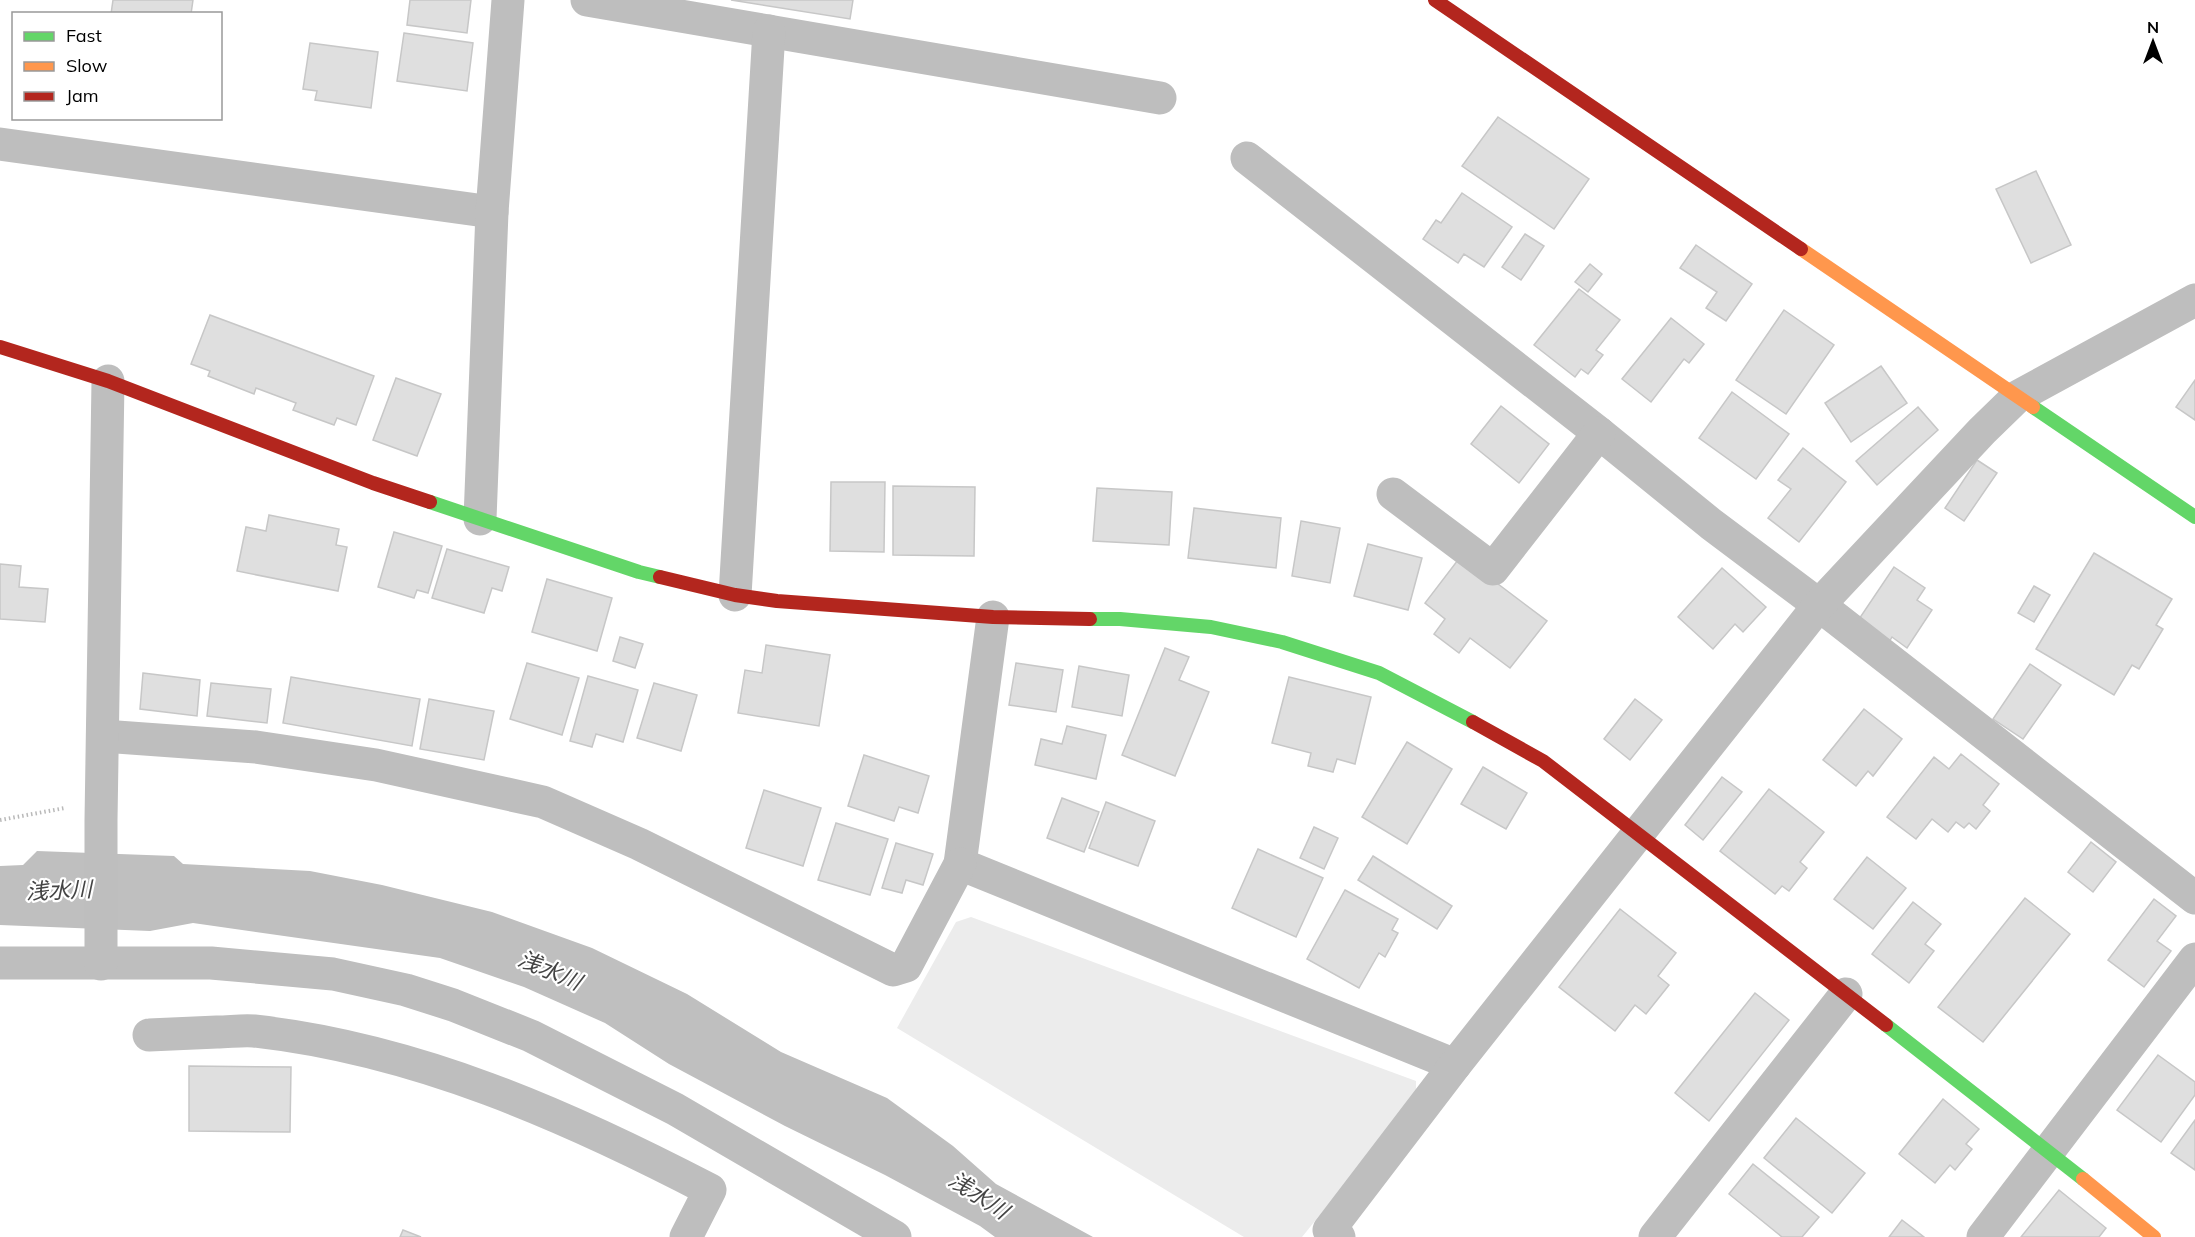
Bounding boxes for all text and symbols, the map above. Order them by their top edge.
legend [12,12,222,120]
north arrow [2123,12,2183,72]
text: N [2147,17,2159,37]
text: Fast [66,24,102,47]
text: Slow [66,54,108,77]
text: Jam [66,84,99,107]
water label: 浅水川 [26,875,94,905]
water label: 浅水川 [514,944,588,997]
water label: 浅水川 [944,1165,1016,1226]

